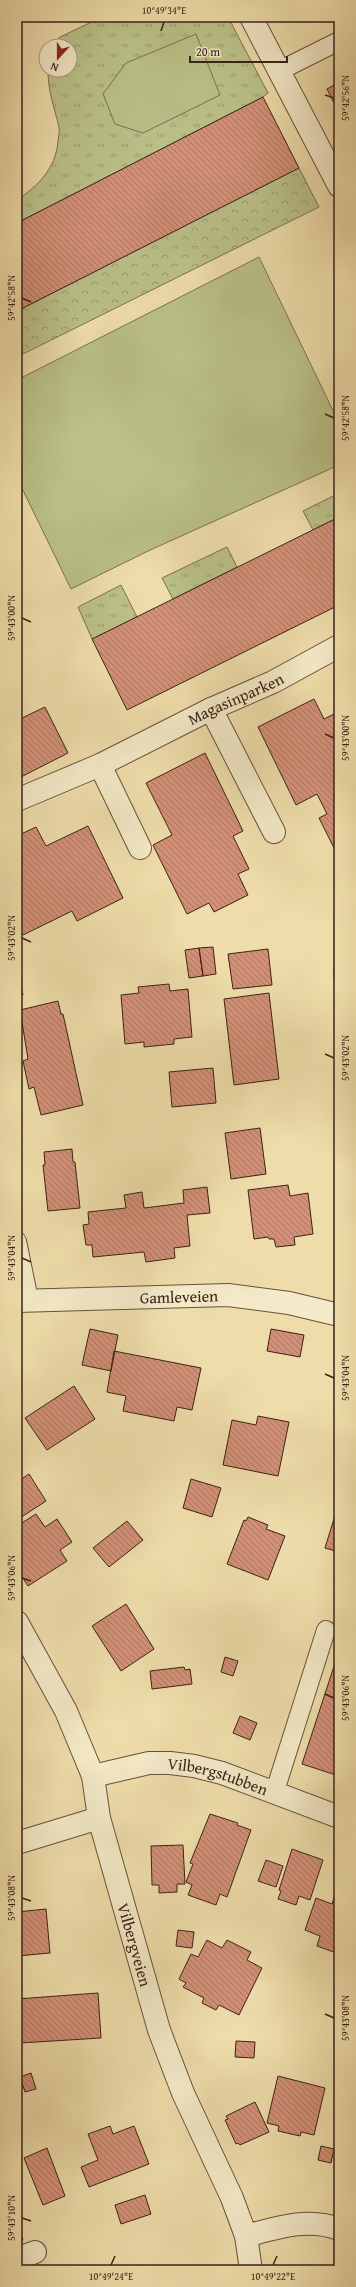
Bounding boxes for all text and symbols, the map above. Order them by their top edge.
text: 10°49'34"E [142,3,186,18]
north arrow [38,38,78,78]
scale bar [190,38,287,64]
text: 20 m [196,43,220,60]
text: N [48,58,61,76]
text: 59°42'56"N [338,75,353,121]
text: 59°42'58"N [4,275,19,321]
text: 59°42'58"N [338,395,353,441]
text: 59°43'00"N [4,595,19,641]
street label: Magasinparken [183,666,288,731]
text: 59°43'00"N [338,715,353,761]
text: 59°43'02"N [4,915,19,961]
text: 59°43'02"N [338,1035,353,1081]
text: 59°43'04"N [4,1235,19,1281]
street label: Gamleveien [140,1283,218,1310]
text: 59°43'04"N [338,1355,353,1401]
text: 59°43'06"N [4,1555,19,1601]
text: 59°43'06"N [338,1675,353,1721]
street label: Vilbergstubben [166,1751,271,1801]
text: 59°43'08"N [4,1875,19,1921]
street label: Vilbergveien [112,1900,158,1989]
text: 59°43'08"N [338,1995,353,2041]
text: 59°43'10"N [4,2195,19,2241]
text: 10°49'24"E [89,2269,133,2284]
text: 10°49'22"E [251,2269,295,2284]

